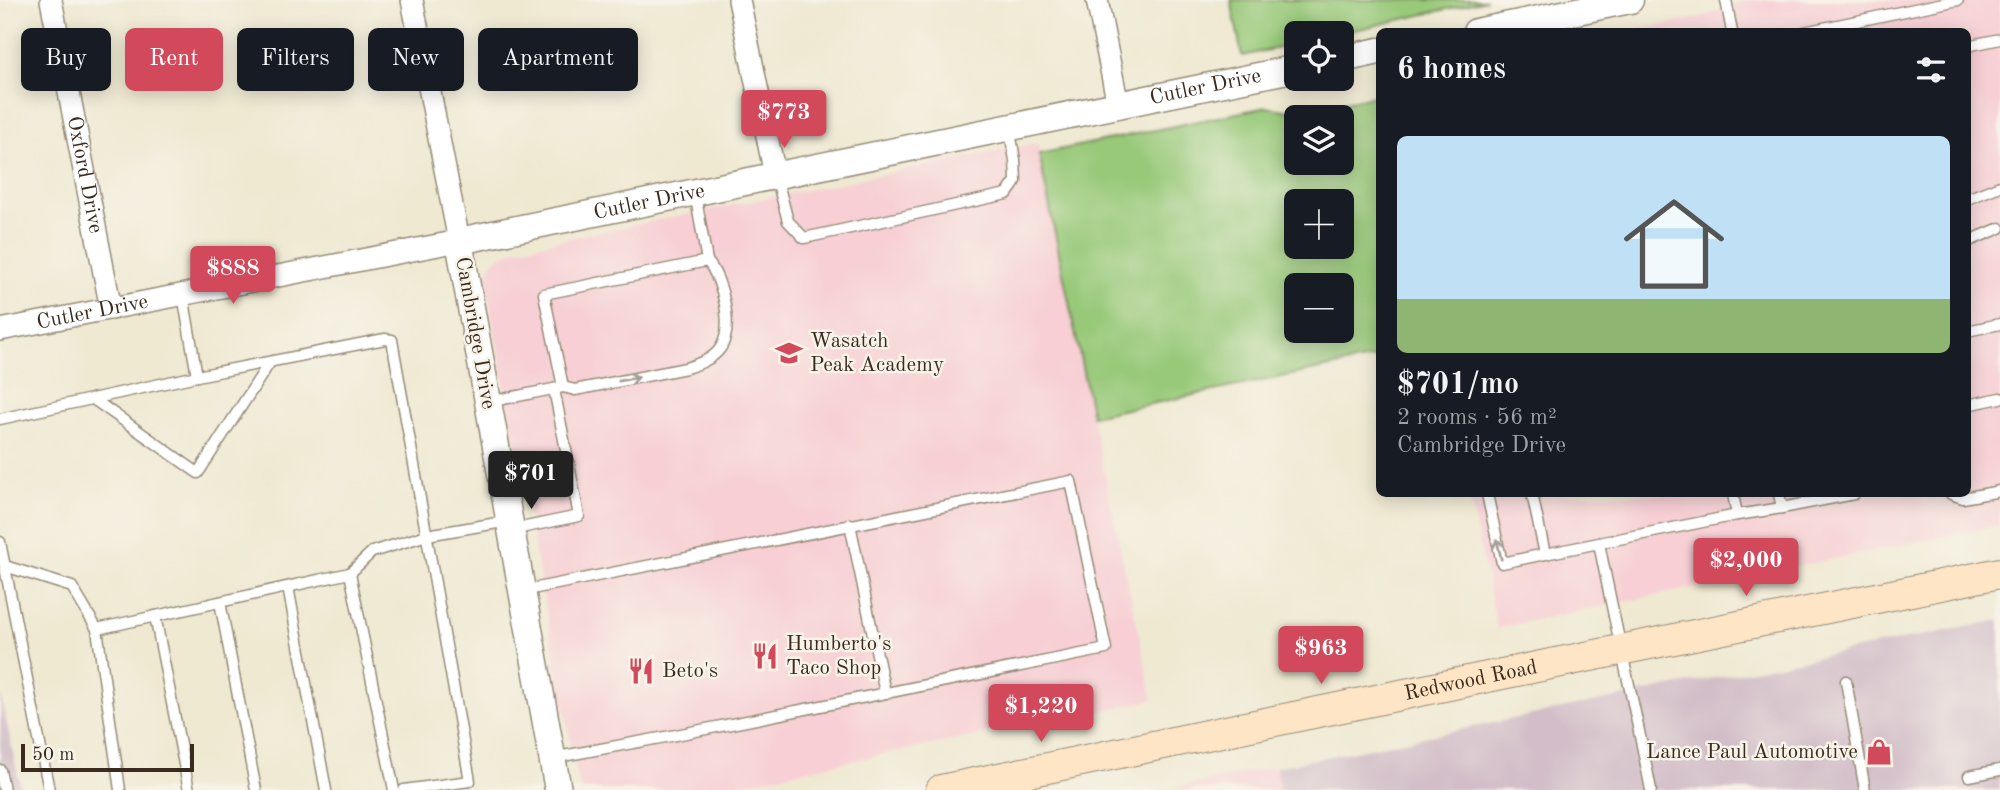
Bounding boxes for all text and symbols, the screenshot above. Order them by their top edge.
map controls [1284,21,1354,343]
button: locate [1284,21,1354,91]
chip: Buy [21,28,111,91]
chip: Rent [125,28,223,91]
chip: Filters [237,28,354,91]
chip: New [368,28,464,91]
chip: Apartment [478,28,638,91]
icon: filters [1912,51,1950,89]
text: 6 homes [1397,55,1506,85]
street label: Cutler Drive [1148,65,1263,109]
pin: $773 [743,90,825,150]
text: $773 [757,101,811,124]
button: layers [1284,105,1354,175]
street label: Oxford Drive [63,114,107,235]
street label: Cutler Drive [592,180,707,223]
icon: home [1611,181,1737,307]
button: + [1284,189,1354,259]
pin: $888 [192,246,274,306]
street label: Cambridge Drive [451,255,499,411]
text: $888 [206,257,260,280]
button: − [1284,273,1354,343]
street label: Cutler Drive [35,291,150,333]
place label: Wasatch Peak Academy [810,331,944,376]
school or university icon: Wasatch Peak Academy [774,338,804,368]
text: $701/mo [1397,370,1519,400]
one-way arrow [617,372,640,385]
text: 2 rooms · 56 m² [1397,406,1557,429]
text: Cambridge Drive [1397,434,1566,457]
pin: $701 [490,452,572,511]
text: $701 [504,462,558,485]
one-way arrow [1492,538,1506,561]
pin: $2,000 [1689,538,1803,598]
text: $2,000 [1709,549,1783,572]
pin: $963 [1280,626,1362,686]
place label: Humberto's Taco Shop [786,634,891,679]
text: $963 [1294,637,1348,660]
restaurant icon: Humberto's Taco Shop [750,641,780,671]
restaurant icon: Beto's [626,656,656,686]
street label: Redwood Road [1402,657,1539,704]
place label: Beto's [662,661,718,682]
pin: $1,220 [984,684,1098,744]
text: $1,220 [1004,695,1078,718]
shop icon: Lance Paul Automotive [1864,737,1894,767]
scale bar [21,741,194,773]
place label: Lance Paul Automotive [1646,742,1858,763]
text: 50 m [32,746,74,765]

